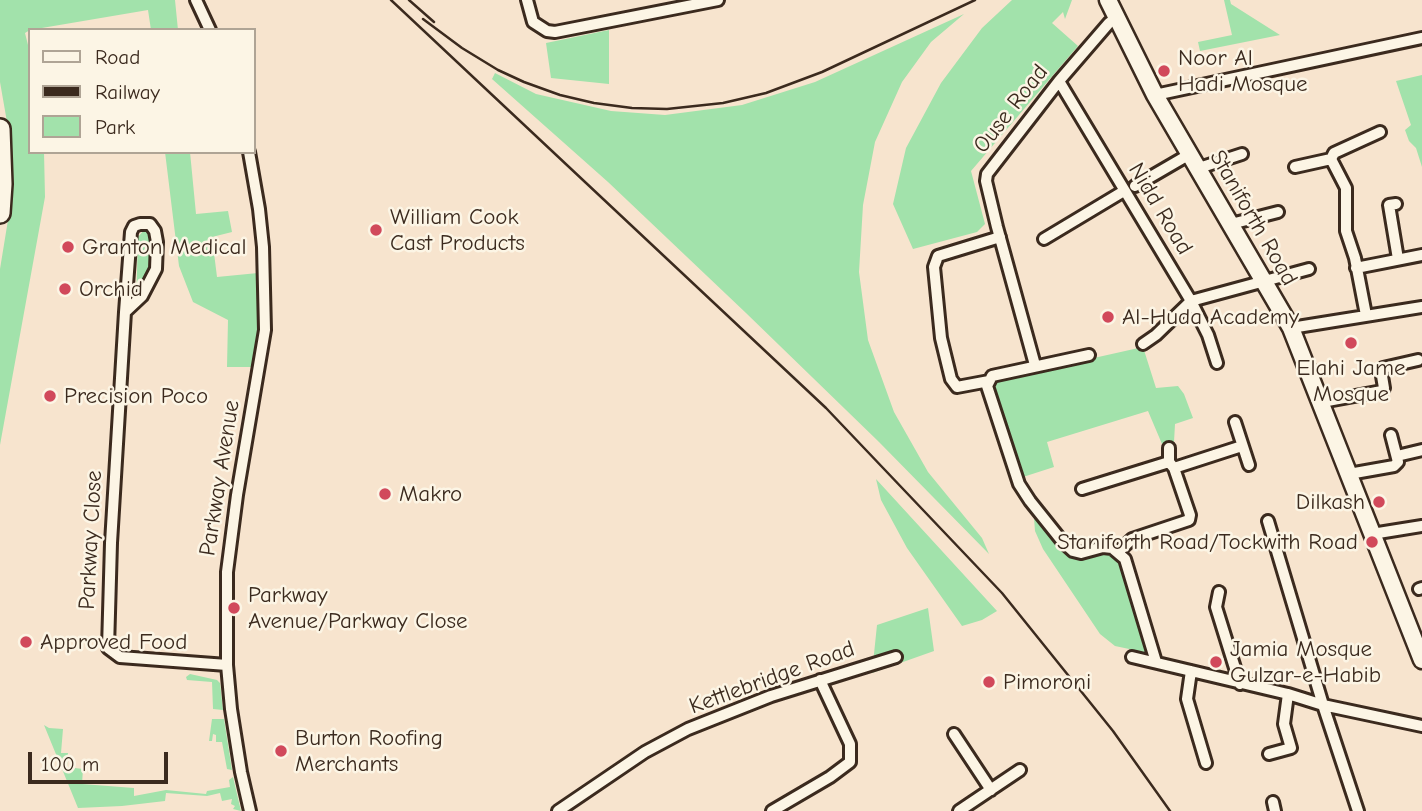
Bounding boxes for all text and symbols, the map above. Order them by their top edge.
legend [28,28,256,154]
place label: Noor Al Hadi Mosque [1178,44,1308,98]
text: Road [95,45,140,69]
street label: Ouse Road [968,59,1054,159]
marker: Noor Al Hadi Mosque [1156,63,1172,79]
text: Railway [95,80,160,104]
text: Park [95,115,135,139]
street label: Staniforth Road [1203,145,1303,291]
street label: Nidd Road [1122,158,1198,260]
place label: William Cook Cast Products [390,203,525,257]
marker: William Cook Cast Products [368,222,384,238]
place label: Granton Medical [82,233,246,261]
marker: Granton Medical [60,239,76,255]
place label: Orchid [79,275,143,303]
marker: Orchid [57,281,73,297]
place label: Al-Huda Academy [1122,303,1299,331]
marker: Al-Huda Academy [1100,309,1116,325]
marker: Elahi Jame Mosque [1343,335,1359,351]
place label: Elahi Jame Mosque [1297,354,1405,408]
place label: Precision Poco [64,382,208,410]
marker: Precision Poco [42,388,58,404]
street label: Parkway Avenue [194,398,246,558]
street label: Parkway Close [74,470,108,610]
place label: Makro [399,480,462,508]
marker: Makro [377,486,393,502]
place label: Dilkash [1296,488,1365,516]
marker: Dilkash [1371,494,1387,510]
place label: Staniforth Road/Tockwith Road [1057,528,1358,556]
marker: Staniforth Road/Tockwith Road [1364,534,1380,550]
place label: Parkway Avenue/Parkway Close [248,581,467,635]
marker: Parkway Avenue/Parkway Close [226,600,242,616]
place label: Approved Food [40,628,187,656]
marker: Approved Food [18,634,34,650]
street label: Kettlebridge Road [686,635,858,721]
place label: Jamia Mosque Gulzar-e-Habib [1230,635,1381,689]
marker: Jamia Mosque Gulzar-e-Habib [1208,654,1224,670]
place label: Pimoroni [1003,668,1091,696]
marker: Pimoroni [981,674,997,690]
place label: Burton Roofing Merchants [295,724,443,778]
scale bar [32,738,172,782]
marker: Burton Roofing Merchants [273,743,289,759]
text: 100 m [41,752,99,776]

